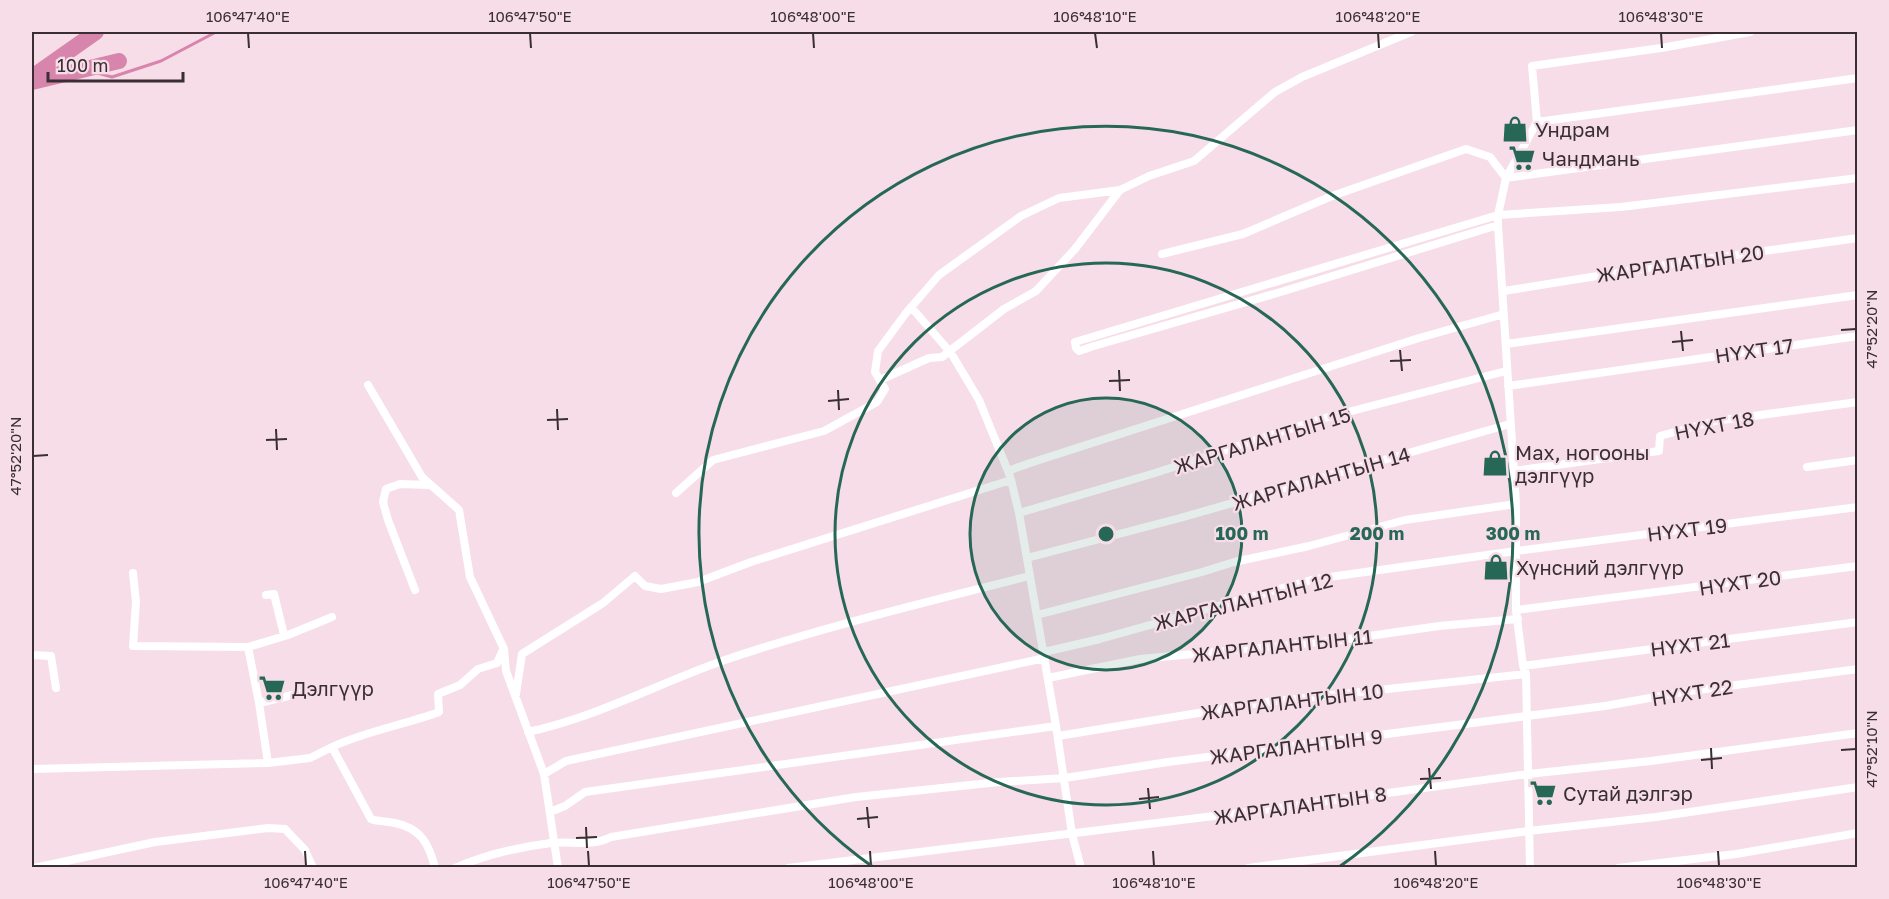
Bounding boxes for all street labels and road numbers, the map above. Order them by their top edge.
street label: ЖАРГАЛАТЫН 20 [1594,239,1766,287]
street label: НҮХТ 17 [1713,333,1795,367]
street label: ЖАРГАЛАНТЫН 15 [1171,402,1353,478]
street label: НҮХТ 18 [1672,406,1756,444]
street label: ЖАРГАЛАНТЫН 14 [1229,441,1413,515]
street label: НҮХТ 19 [1646,512,1728,546]
street label: НҮХТ 20 [1697,564,1783,600]
street label: ЖАРГАЛАНТЫН 12 [1151,567,1335,635]
street label: ЖАРГАЛАНТЫН 11 [1190,624,1374,666]
street label: НҮХТ 21 [1649,627,1732,661]
street label: НҮХТ 22 [1650,674,1734,710]
street label: ЖАРГАЛАНТЫН 10 [1199,678,1385,724]
street label: ЖАРГАЛАНТЫН 9 [1208,723,1384,769]
street label: ЖАРГАЛАНТЫН 8 [1212,781,1388,829]

